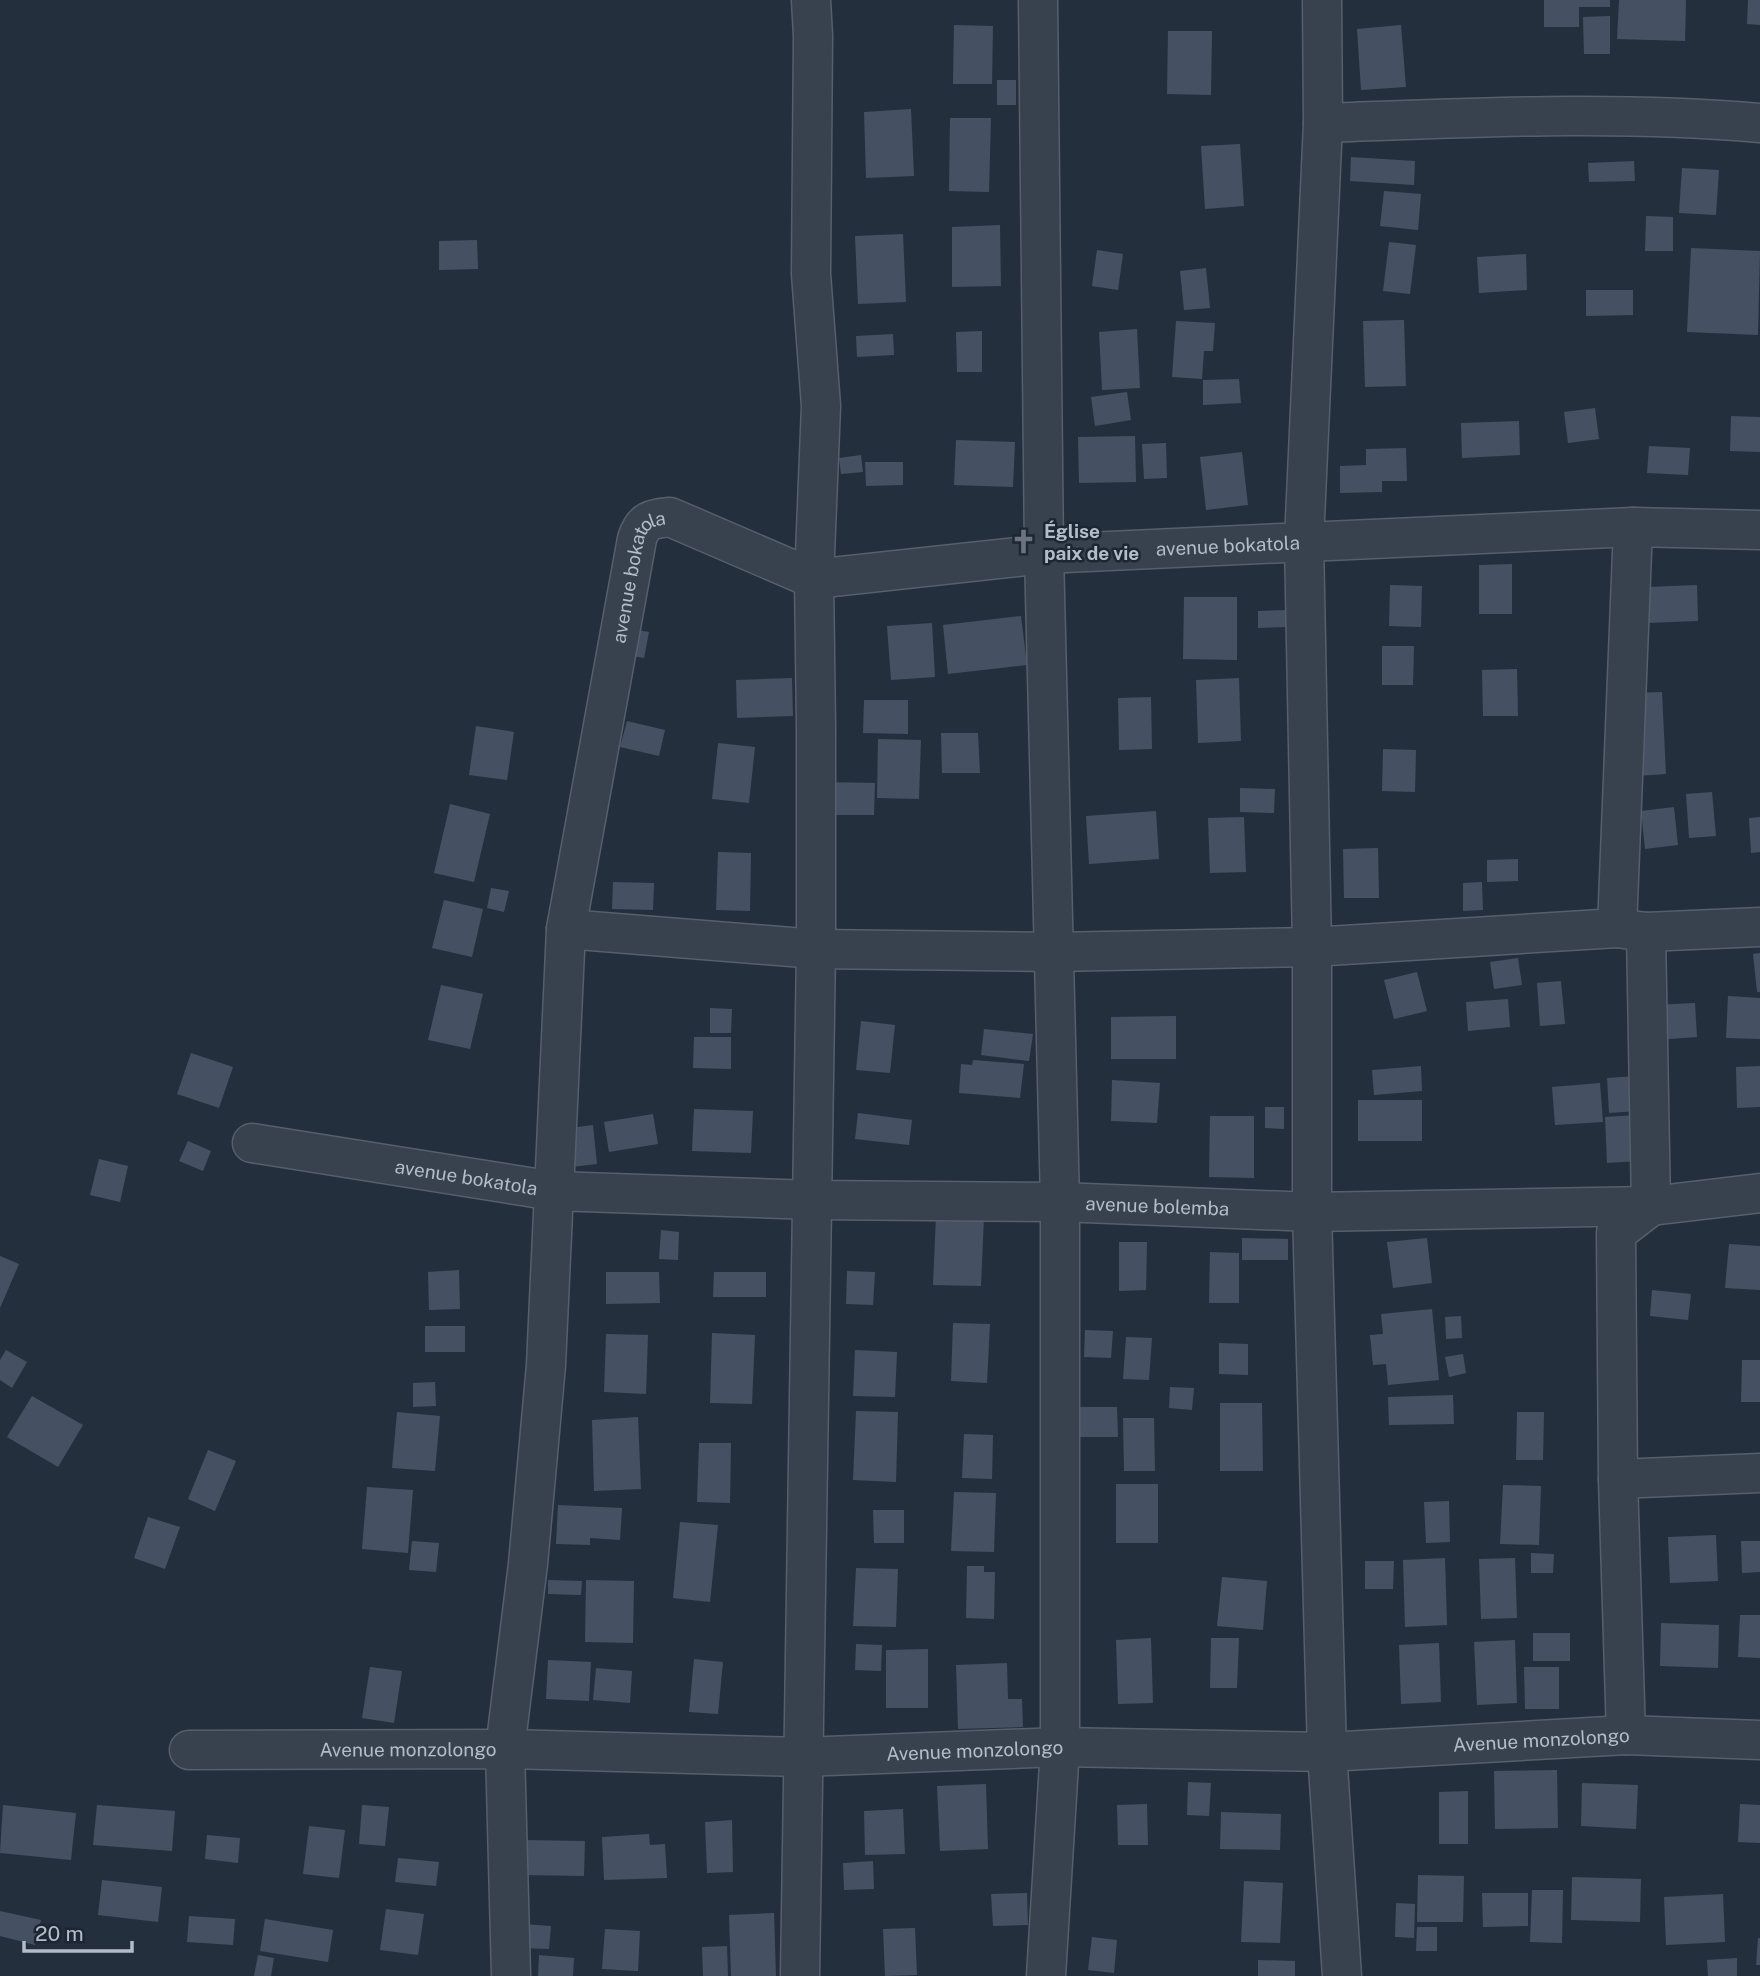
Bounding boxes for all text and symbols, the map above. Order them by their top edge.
street label: avenue bokatola [607,507,667,645]
place label: Église paix de vie [1044,520,1139,564]
church icon: Église paix de vie [1010,528,1038,556]
street label: avenue bokatola [1155,531,1300,560]
street label: avenue bokatola [393,1155,539,1199]
street label: avenue bolemba [1085,1192,1230,1220]
street label: Avenue monzolongo [1452,1724,1630,1756]
street label: Avenue monzolongo [886,1736,1064,1765]
street label: Avenue monzolongo [319,1738,497,1761]
scale bar [24,1910,133,1954]
text: 20 m [35,1921,84,1946]

